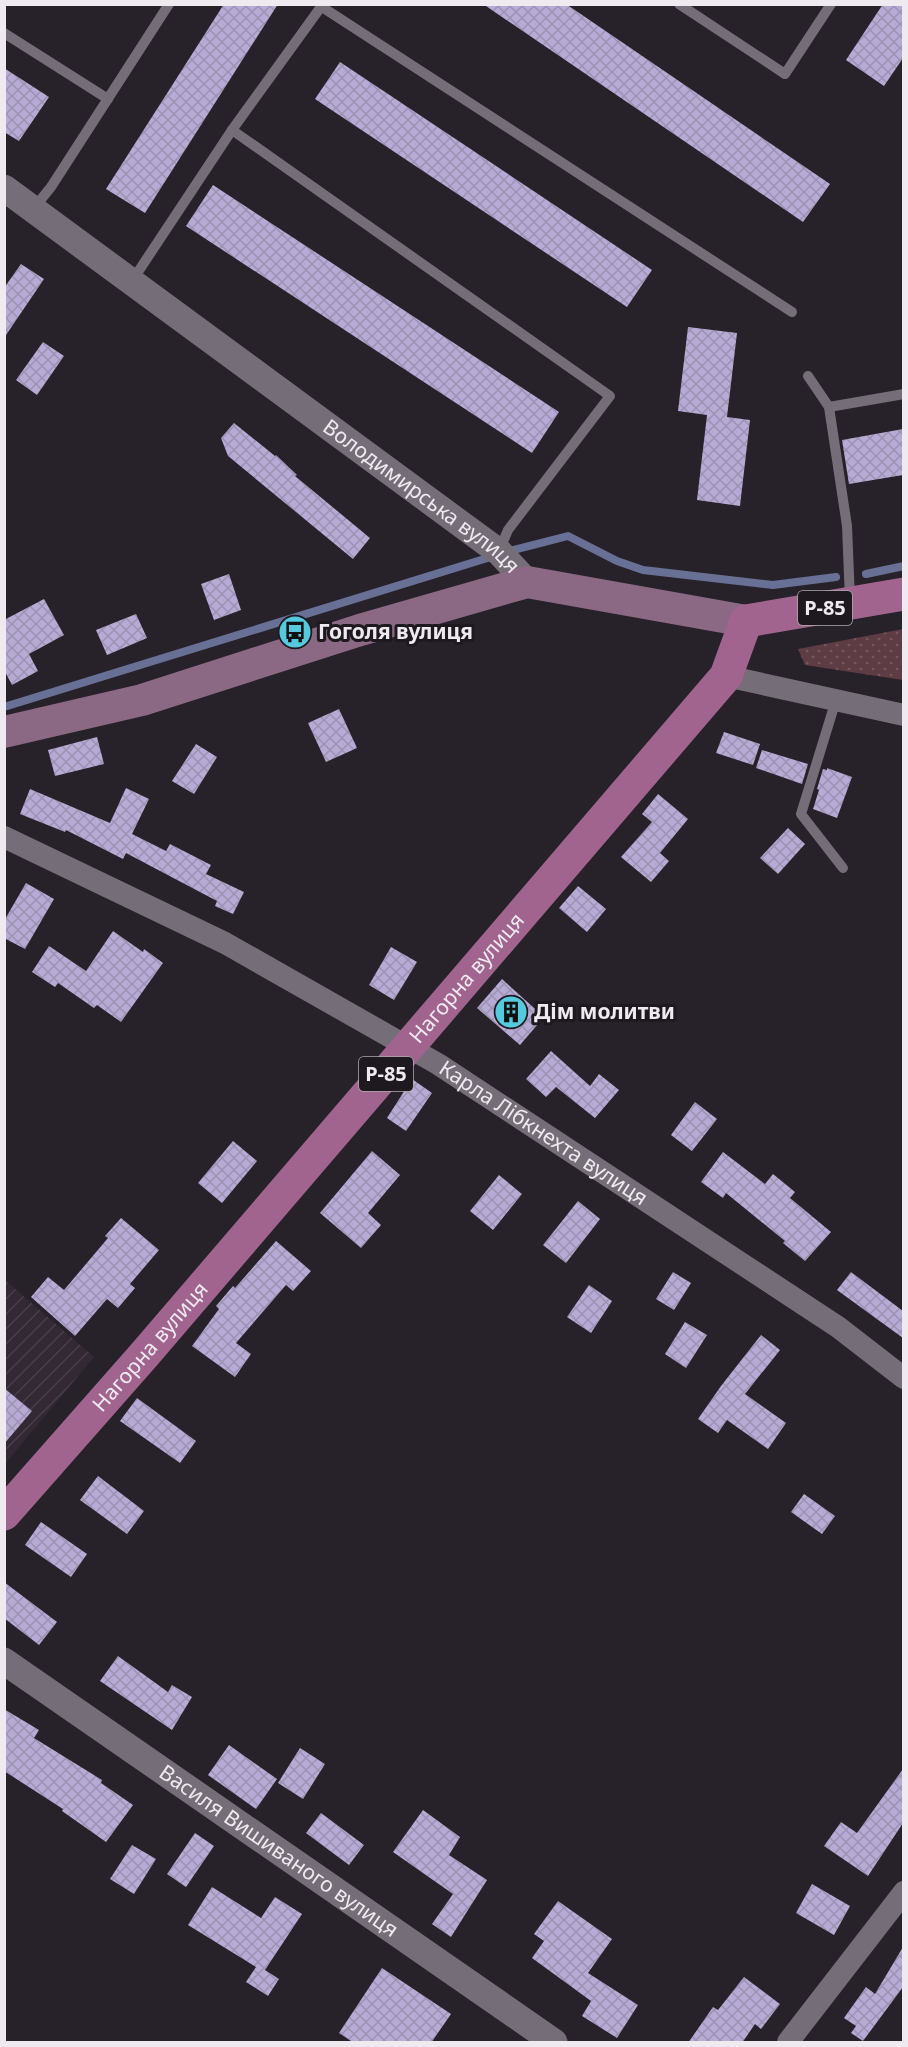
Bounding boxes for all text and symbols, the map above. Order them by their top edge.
street label: Володимирська вулиця [318,412,527,579]
road number: Р-85 [798,591,852,625]
bus stop icon: Гоголя вулиця [277,614,313,650]
place label: Гоголя вулиця [318,617,473,645]
street label: Нагорна вулиця [402,907,530,1049]
building icon: Дім молитви [493,994,529,1030]
place label: Дім молитви [534,997,675,1025]
street label: Карла Лібкнехта вулиця [434,1054,653,1211]
road number: Р-85 [359,1057,413,1091]
street label: Нагорна вулиця [86,1276,214,1417]
street label: Василя Вишиваного вулиця [154,1758,404,1943]

